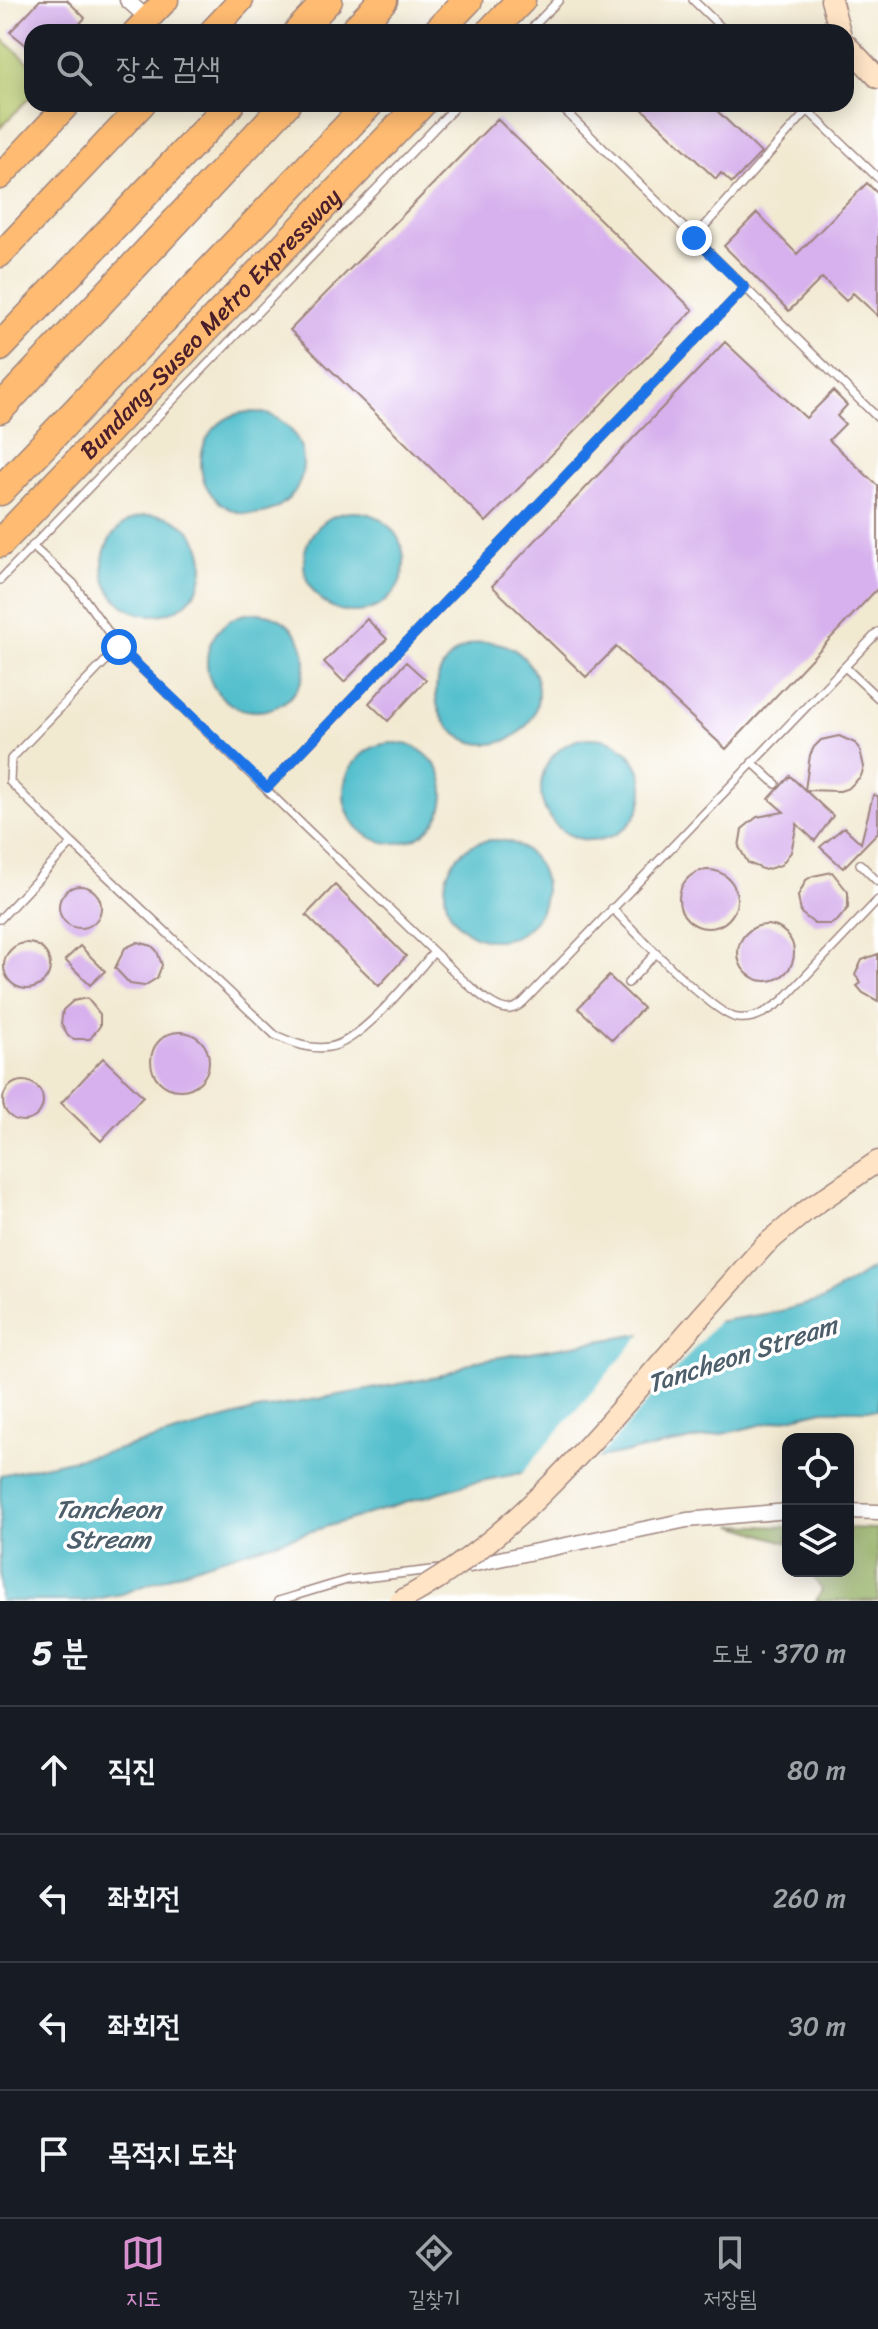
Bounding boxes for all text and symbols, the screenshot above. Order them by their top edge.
search box [24,24,854,112]
text: 장소 검색 [116,41,220,95]
icon: search [52,46,96,90]
street label: Bundang-Suseo Metro Expressway [69,177,352,470]
route end [676,220,712,256]
route start [101,629,137,665]
water label: Tancheon Stream [641,1301,846,1406]
map controls [782,1433,854,1577]
button: locate [782,1433,854,1505]
water label: Tancheon Stream [55,1486,164,1562]
button: layers [782,1505,854,1577]
text: 5 분 [32,1623,89,1683]
text: 도보 · 370 m [711,1630,846,1676]
text: 직진 [108,1743,156,1797]
text: 80 m [787,1747,846,1793]
icon: ahead [32,1748,76,1792]
text: 좌회전 [108,1871,180,1925]
text: 260 m [773,1875,846,1921]
icon: left [32,1876,76,1920]
text: 좌회전 [108,1999,180,2053]
text: 30 m [789,2003,846,2049]
icon: left [32,2004,76,2048]
text: 목적지 도착 [108,2127,237,2181]
icon: arrive [32,2132,76,2176]
tab: 지도 [121,2231,165,2318]
tab: 길찾기 [408,2231,461,2318]
tab: 저장됨 [704,2231,757,2318]

